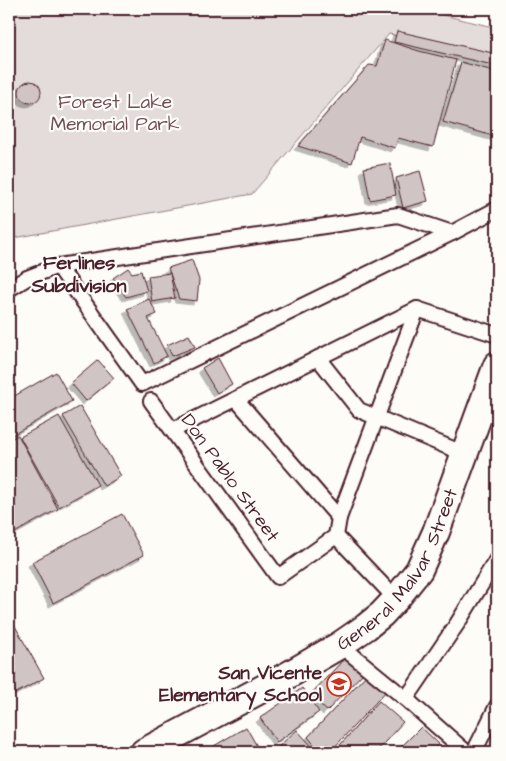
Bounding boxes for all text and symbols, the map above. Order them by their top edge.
park label: Forest Lake Memorial Park [50,89,180,138]
district label: Ferlines Subdivision [30,249,127,300]
street label: Don Pablo Street [174,408,286,548]
street label: General Malvar Street [331,484,464,657]
place label: San Vicente Elementary School [159,660,323,710]
school or university icon: San Vicente Elementary School [326,671,352,697]

